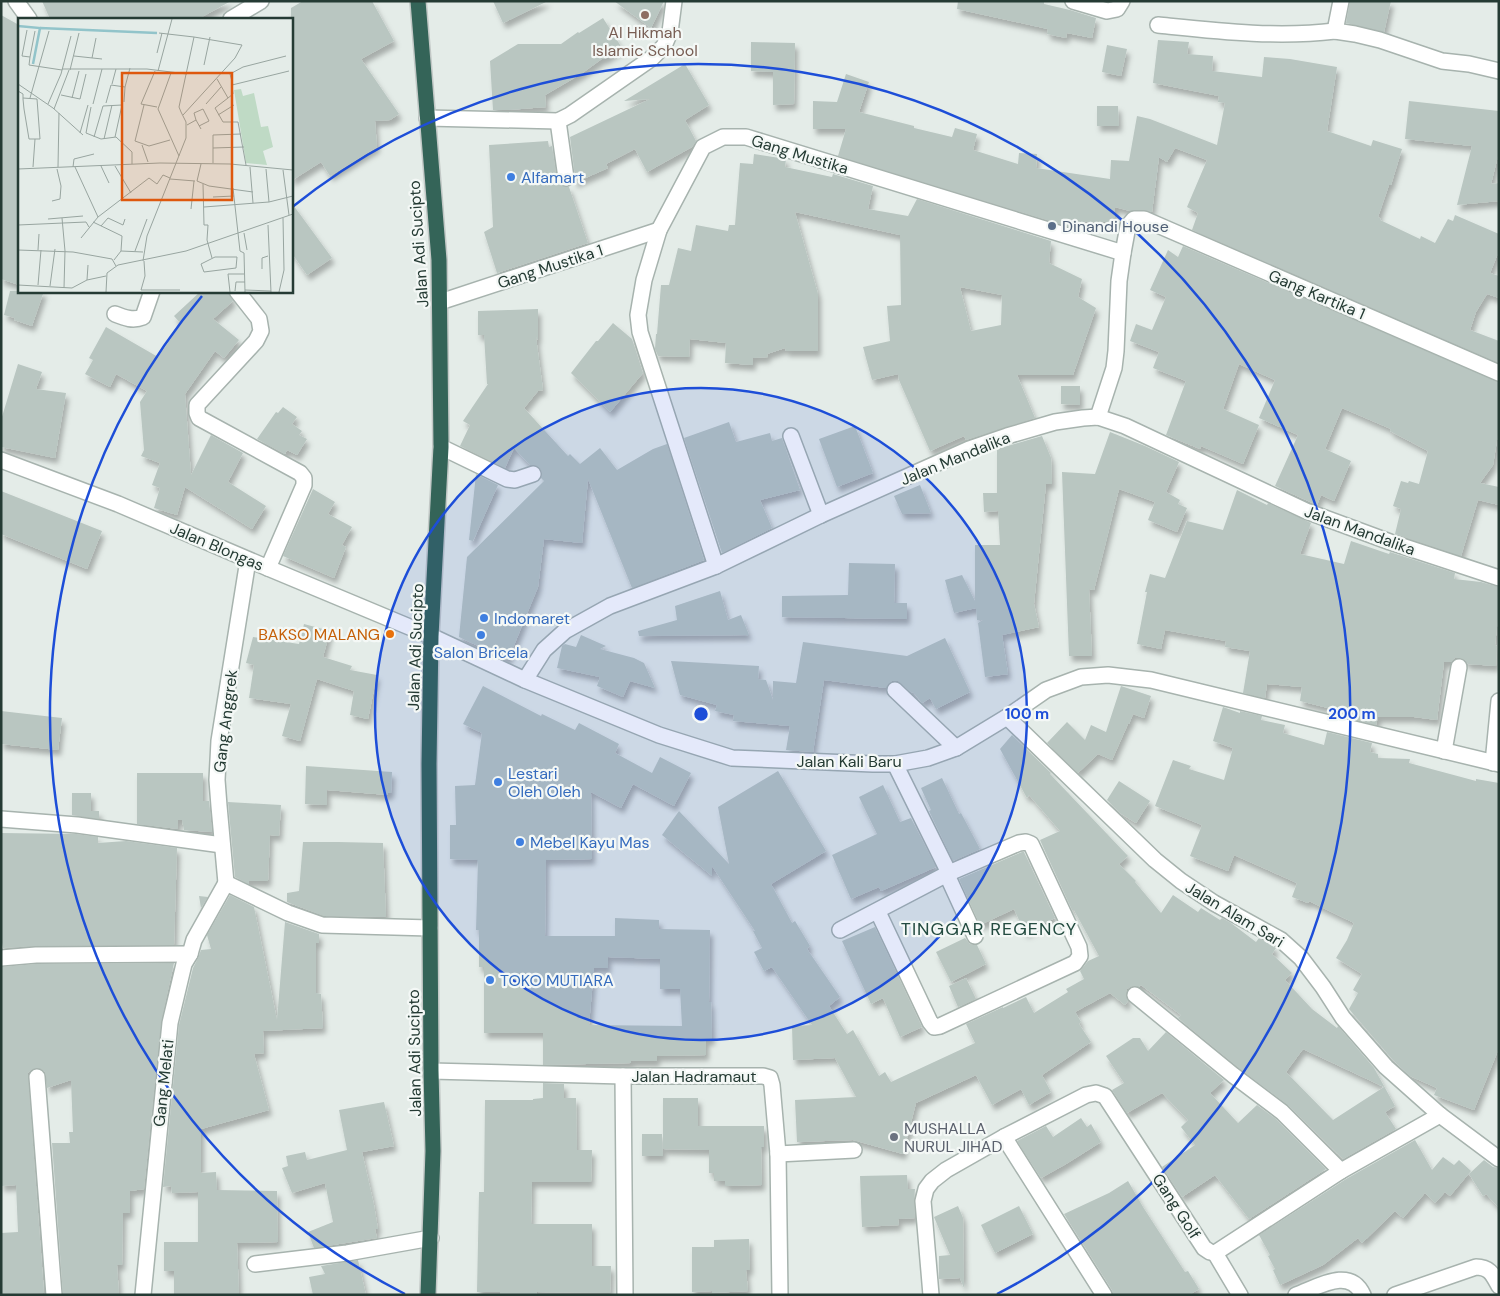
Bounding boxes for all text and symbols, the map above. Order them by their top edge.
marker: Al Hikmah Islamic School [639,9,651,21]
inset map [18,18,292,292]
place label: Al Hikmah Islamic School [592,22,698,61]
street label: Gang Mustika [749,130,851,179]
place label: Alfamart [521,167,584,188]
marker: Alfamart [505,171,517,183]
street label: Jalan Adi Sucipto [404,180,433,308]
place label: Dinandi House [1062,216,1169,237]
marker: Dinandi House [1046,220,1058,232]
street label: Gang Mustika 1 [495,240,606,293]
street label: Gang Kartika 1 [1265,265,1368,324]
street label: Jalan Mandalika [897,427,1013,490]
street label: Jalan Mandalika [1301,501,1418,560]
street label: Jalan Blongas [167,517,267,576]
street label: Jalan Adi Sucipto [403,583,428,711]
place label: Indomaret [494,608,570,629]
marker: Indomaret [478,612,490,624]
place label: BAKSO MALANG [258,624,380,645]
marker: BAKSO MALANG [384,628,396,640]
marker: Salon Bricela [475,629,487,641]
place label: Salon Bricela [434,642,528,663]
street label: Gang Anggrek [209,668,242,774]
text: 100 m [1005,704,1049,724]
text: 200 m [1328,704,1376,724]
centre of rings [692,705,710,723]
street label: Jalan Kali Baru [796,751,902,772]
place label: Lestari Oleh Oleh [508,763,581,802]
marker: Lestari Oleh Oleh [492,776,504,788]
place label: Mebel Kayu Mas [530,832,649,853]
marker: Mebel Kayu Mas [514,836,526,848]
street label: Jalan Alam Sari [1182,877,1288,952]
district label: TINGGAR REGENCY [901,917,1077,941]
place label: TOKO MUTIARA [500,970,614,991]
marker: TOKO MUTIARA [484,974,496,986]
street label: Jalan Adi Sucipto [403,989,426,1117]
street label: Gang Melati [148,1038,179,1128]
street label: Jalan Hadramaut [631,1066,757,1087]
place label: MUSHALLA NURUL JIHAD [904,1118,1003,1157]
marker: MUSHALLA NURUL JIHAD [888,1131,900,1143]
street label: Gang Golf [1148,1170,1205,1243]

